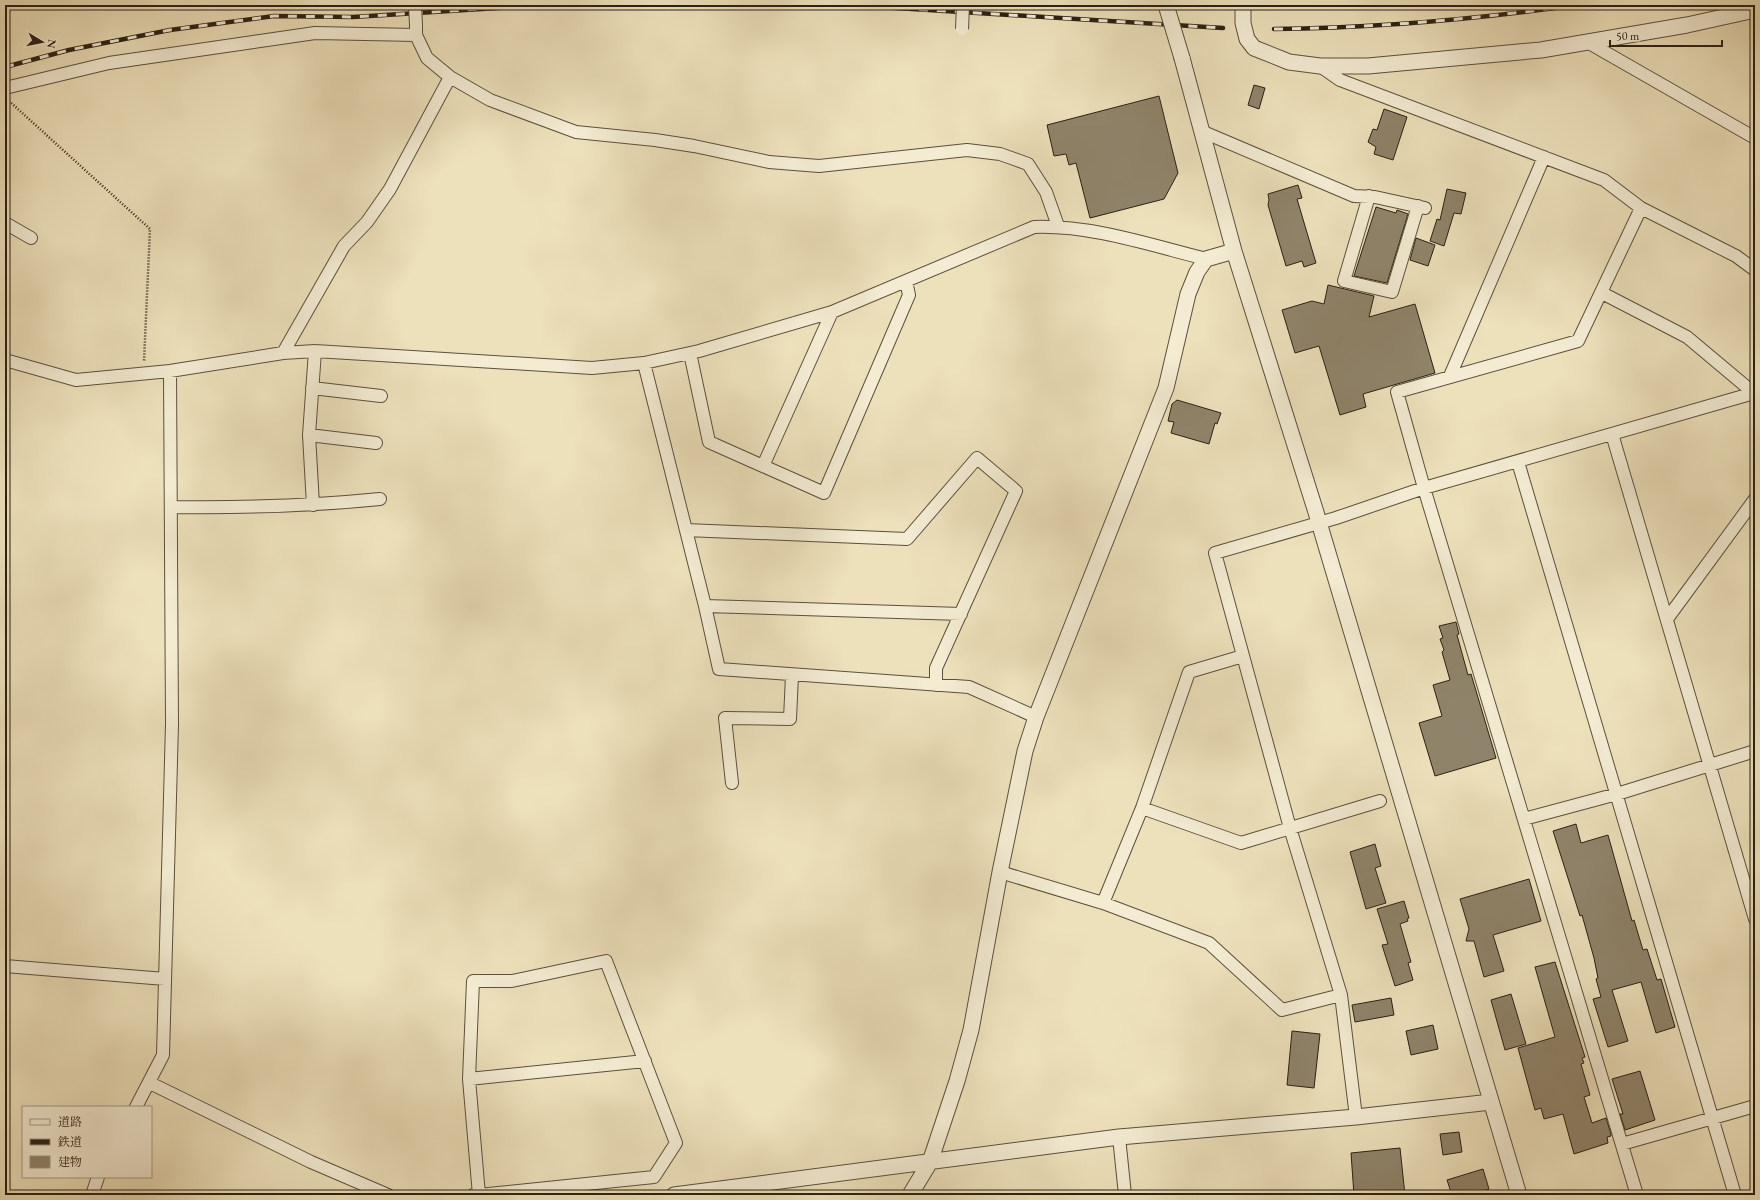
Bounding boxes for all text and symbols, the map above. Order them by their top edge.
north arrow [22,22,62,62]
scale bar [1610,22,1722,48]
text: 50 m [1616,28,1640,44]
text: N [44,38,60,49]
legend [22,1106,152,1178]
text: 道路 [58,1114,82,1130]
text: 鉄道 [57,1134,82,1150]
text: 建物 [58,1154,82,1170]

